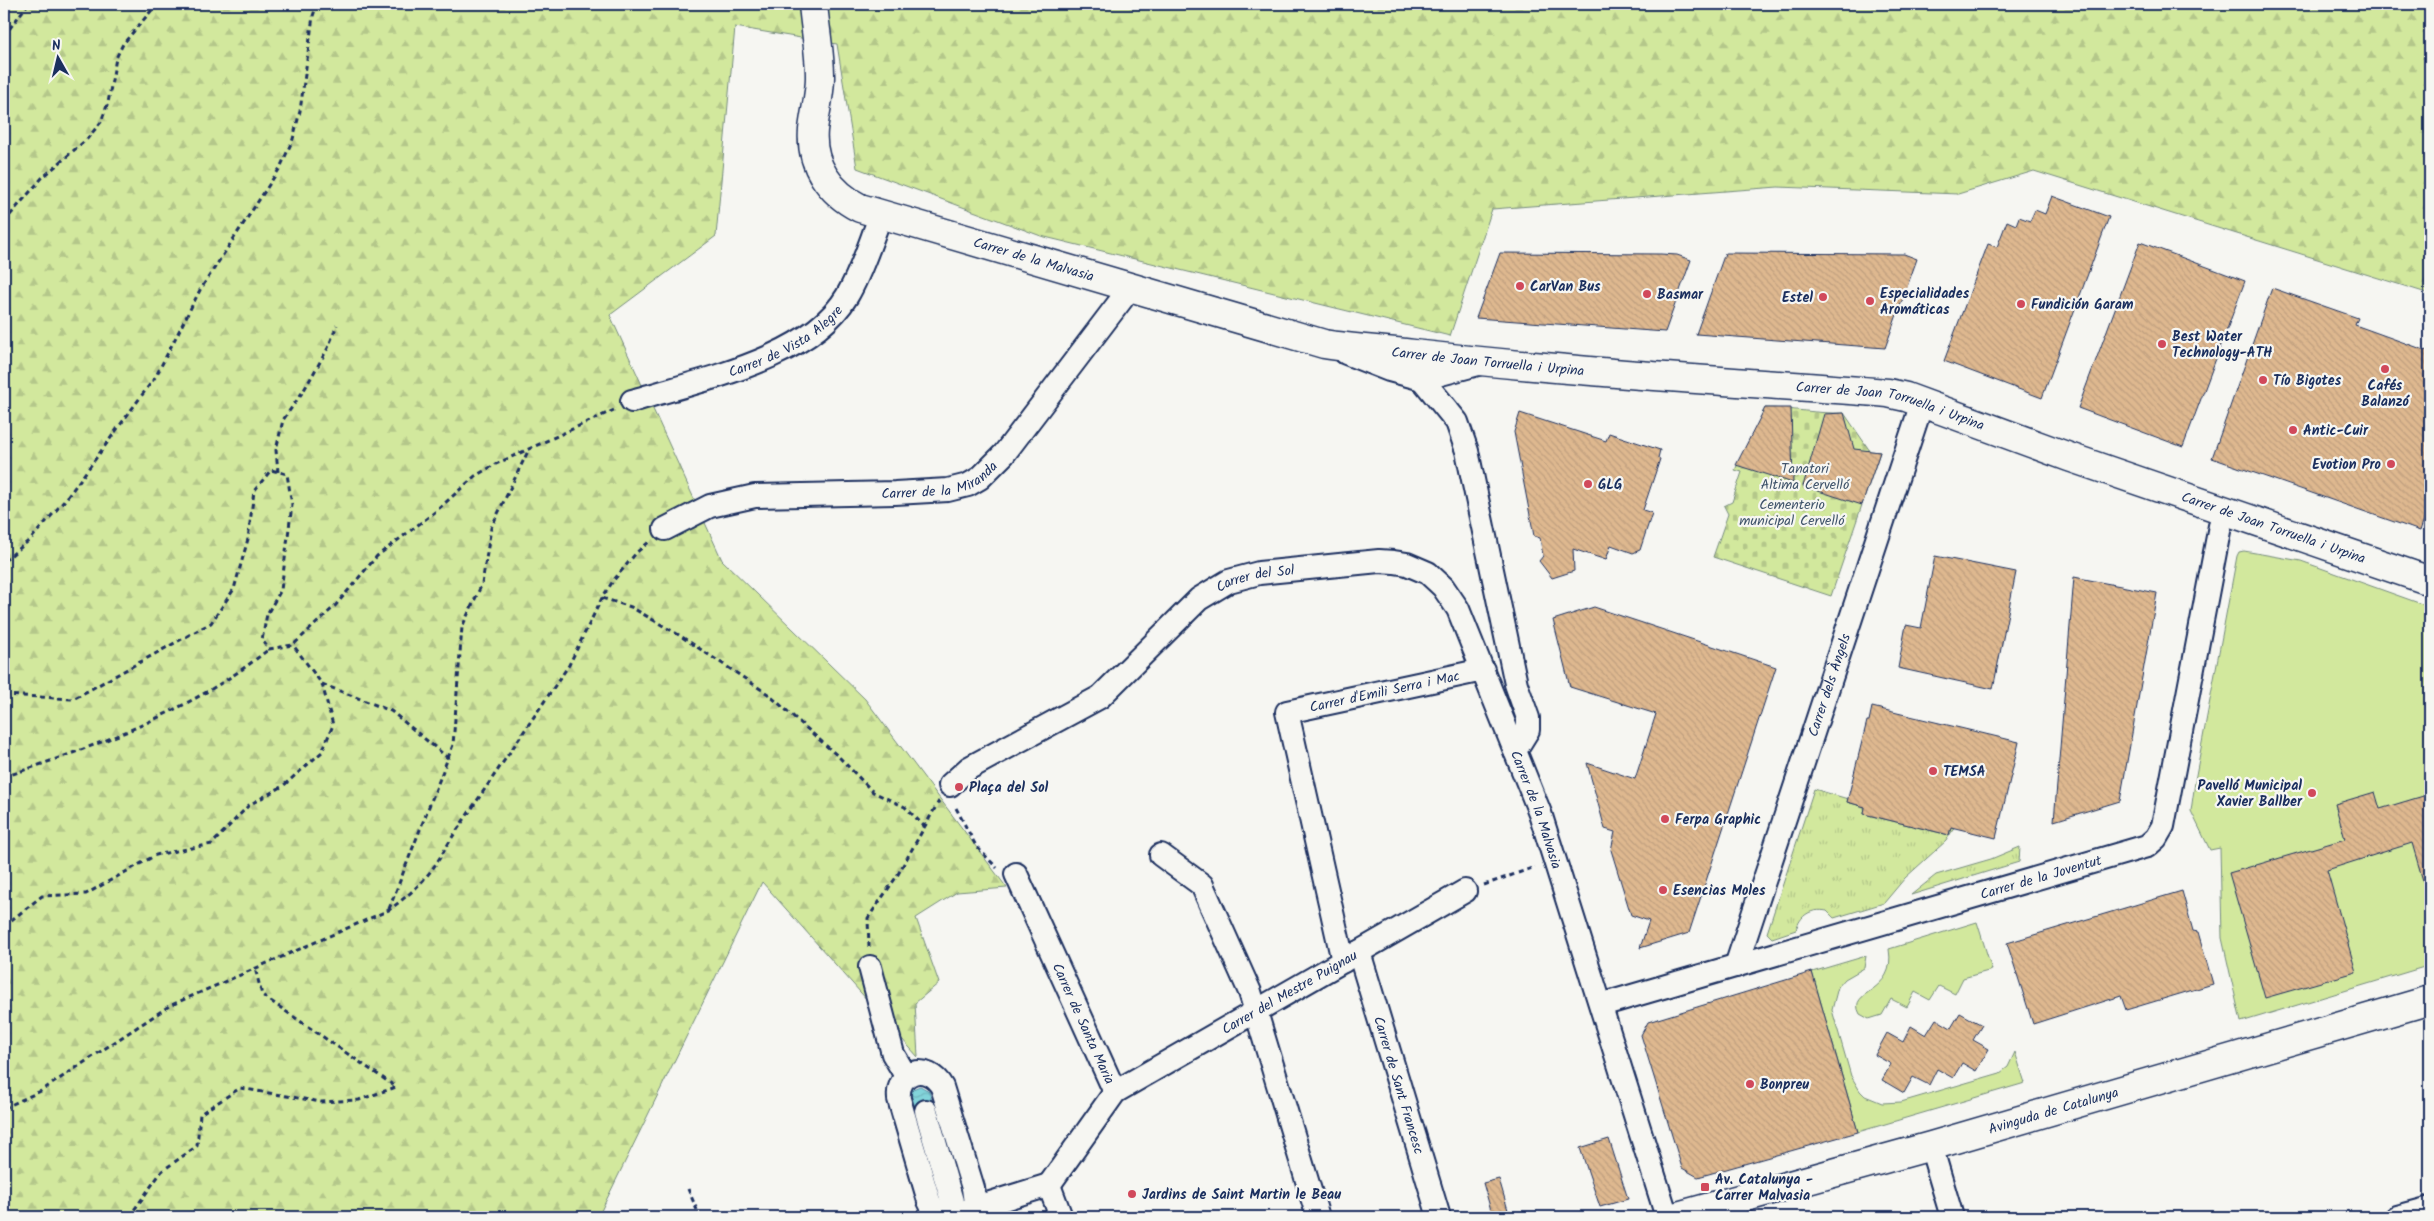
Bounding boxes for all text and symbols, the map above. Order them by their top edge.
north arrow [32,32,82,82]
text: N [50,35,62,58]
street label: Carrer de la Malvasia [971,232,1097,288]
place label: CarVan Bus [1530,276,1601,298]
marker: CarVan Bus [1514,280,1526,292]
place label: Especialidades Aromáticas [1880,283,1970,321]
place label: Basmar [1657,284,1704,306]
place label: Estel [1782,287,1813,309]
marker: Basmar [1641,288,1653,300]
marker: Estel [1817,291,1829,303]
place label: Fundición Garam [2031,294,2134,316]
marker: Especialidades Aromáticas [1864,295,1876,307]
marker: Fundición Garam [2015,298,2027,310]
street label: Carrer de Vista Alegre [726,300,849,384]
place label: Best Water Technology-ATH [2172,326,2272,364]
marker: Best Water Technology-ATH [2156,338,2168,350]
street label: Carrer de Joan Torruella i Urpina [1390,341,1585,382]
marker: Cafés Balanzó [2379,363,2391,375]
place label: Tío Bigotes [2273,370,2342,392]
marker: Tío Bigotes [2257,374,2269,386]
place label: Cafés Balanzó [2361,375,2410,413]
street label: Carrer de Joan Torruella i Urpina [1795,376,1987,437]
place label: Antic-Cuir [2303,420,2369,442]
marker: Antic-Cuir [2287,424,2299,436]
place label: Evotion Pro [2312,454,2382,476]
street label: Carrer de la Miranda [881,456,1003,505]
park label: Tanatori Altima Cervelló [1761,458,1850,496]
marker: Evotion Pro [2385,458,2397,470]
place label: GLG [1598,474,1622,496]
marker: GLG [1582,478,1594,490]
street label: Carrer de Joan Torruella i Urpina [2178,486,2368,570]
park label: Cementerio municipal Cervelló [1739,494,1845,532]
street label: Carrer del Sol [1212,559,1296,598]
street label: Carrer dels Àngels [1802,631,1857,740]
street label: Carrer d'Emili Serra i Mac [1308,665,1462,719]
street label: Carrer de la Malvasia [1504,747,1567,872]
place label: TEMSA [1943,761,1986,783]
marker: TEMSA [1927,765,1939,777]
place label: Pavelló Municipal Xavier Ballber [2198,775,2303,813]
place label: Plaça del Sol [969,777,1049,799]
marker: Plaça del Sol [953,781,965,793]
marker: Pavelló Municipal Xavier Ballber [2306,787,2318,799]
place label: Ferpa Graphic [1675,809,1761,831]
marker: Ferpa Graphic [1659,813,1671,825]
street label: Carrer de la Joventut [1978,850,2105,906]
place label: Esencias Moles [1673,880,1766,902]
marker: Esencias Moles [1657,884,1669,896]
street label: Carrer del Mestre Puignau [1218,945,1362,1041]
street label: Carrer de Santa Maria [1046,960,1120,1088]
street label: Carrer de Sant Francesc [1367,1014,1429,1157]
place label: Bonpreu [1760,1074,1809,1096]
marker: Bonpreu [1744,1078,1756,1090]
street label: Avinguda de Catalunya [1986,1082,2121,1141]
place label: Av. Catalunya - Carrer Malvasia [1715,1169,1813,1207]
marker: Av. Catalunya - Carrer Malvasia [1699,1181,1711,1193]
place label: Jardins de Saint Martin le Beau [1142,1184,1341,1206]
marker: Jardins de Saint Martin le Beau [1126,1188,1138,1200]

